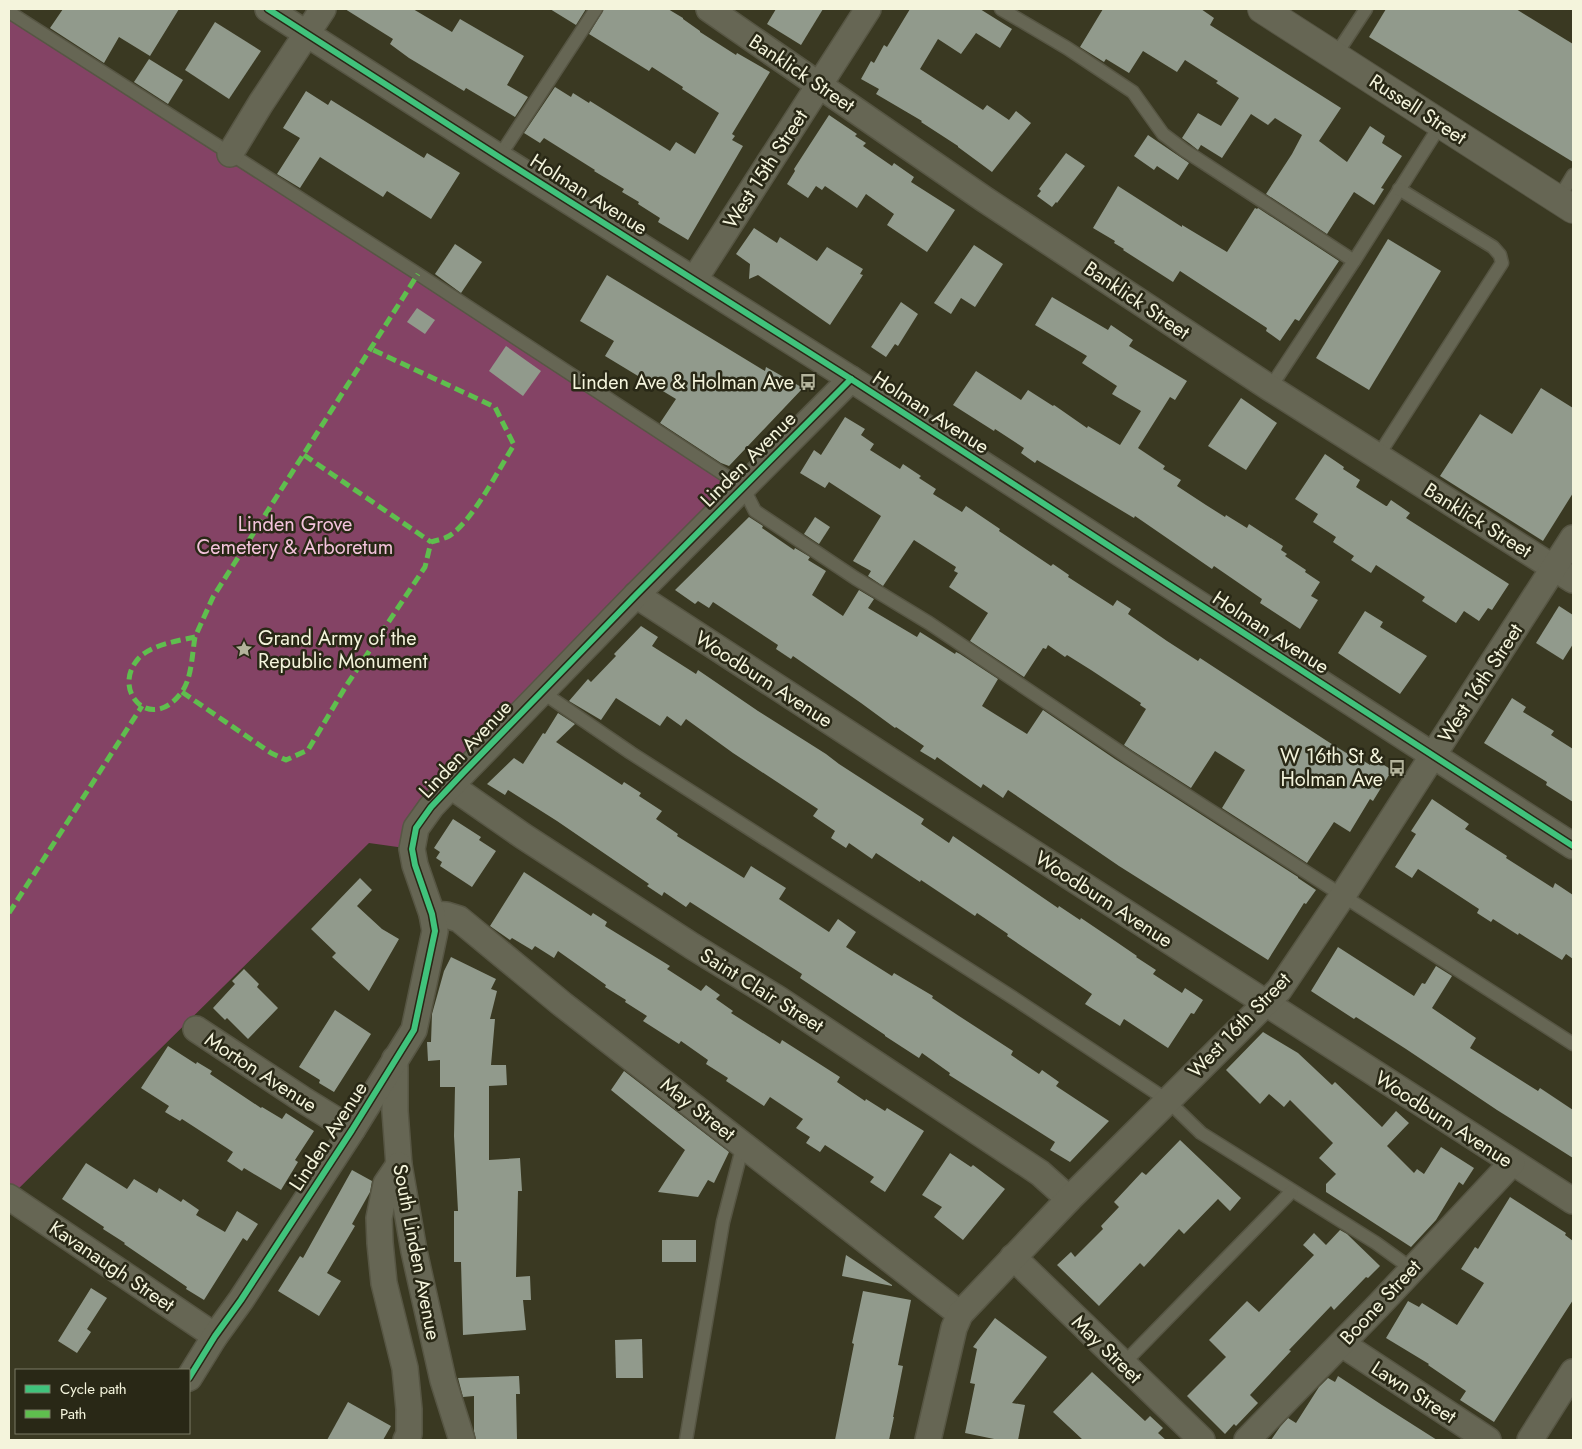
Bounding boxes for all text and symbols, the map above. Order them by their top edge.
street label: Banklick Street [743,27,861,120]
street label: Russell Street [1363,67,1472,152]
street label: West 15th Street [716,104,815,234]
street label: Holman Avenue [524,147,653,242]
street label: Banklick Street [1078,254,1196,347]
street label: Holman Avenue [867,364,995,461]
place label: Linden Ave & Holman Ave [572,368,794,397]
bus stop icon: Linden Ave & Holman Ave [798,372,818,392]
street label: Linden Avenue [694,405,803,514]
street label: Banklick Street [1418,476,1537,565]
park label: Linden Grove Cemetery & Arboretum [197,510,393,562]
street label: Holman Avenue [1207,584,1335,681]
street label: West 16th Street [1431,618,1530,749]
place label: Grand Army of the Republic Monument [258,624,428,676]
street label: Woodburn Avenue [689,624,838,735]
place icon: Grand Army of the Republic Monument [234,639,254,659]
street label: Linden Avenue [412,694,519,805]
place label: W 16th St & Holman Ave [1280,742,1383,794]
bus stop icon: W 16th St & Holman Ave [1387,758,1407,778]
street label: Woodburn Avenue [1029,844,1178,955]
street label: Saint Clair Street [694,941,829,1040]
street label: West 16th Street [1181,966,1297,1085]
street label: Morton Avenue [199,1025,323,1120]
street label: Woodburn Avenue [1369,1064,1518,1175]
street label: May Street [654,1071,742,1148]
street label: Linden Avenue [282,1076,375,1197]
street label: South Linden Avenue [385,1162,448,1343]
street label: Kavanaugh Street [43,1214,180,1319]
street label: Boone Street [1333,1253,1428,1352]
street label: May Street [1065,1308,1149,1391]
street label: Lawn Street [1365,1354,1462,1431]
legend [15,1369,190,1434]
text: Cycle path [60,1378,127,1400]
text: Path [60,1403,86,1425]

